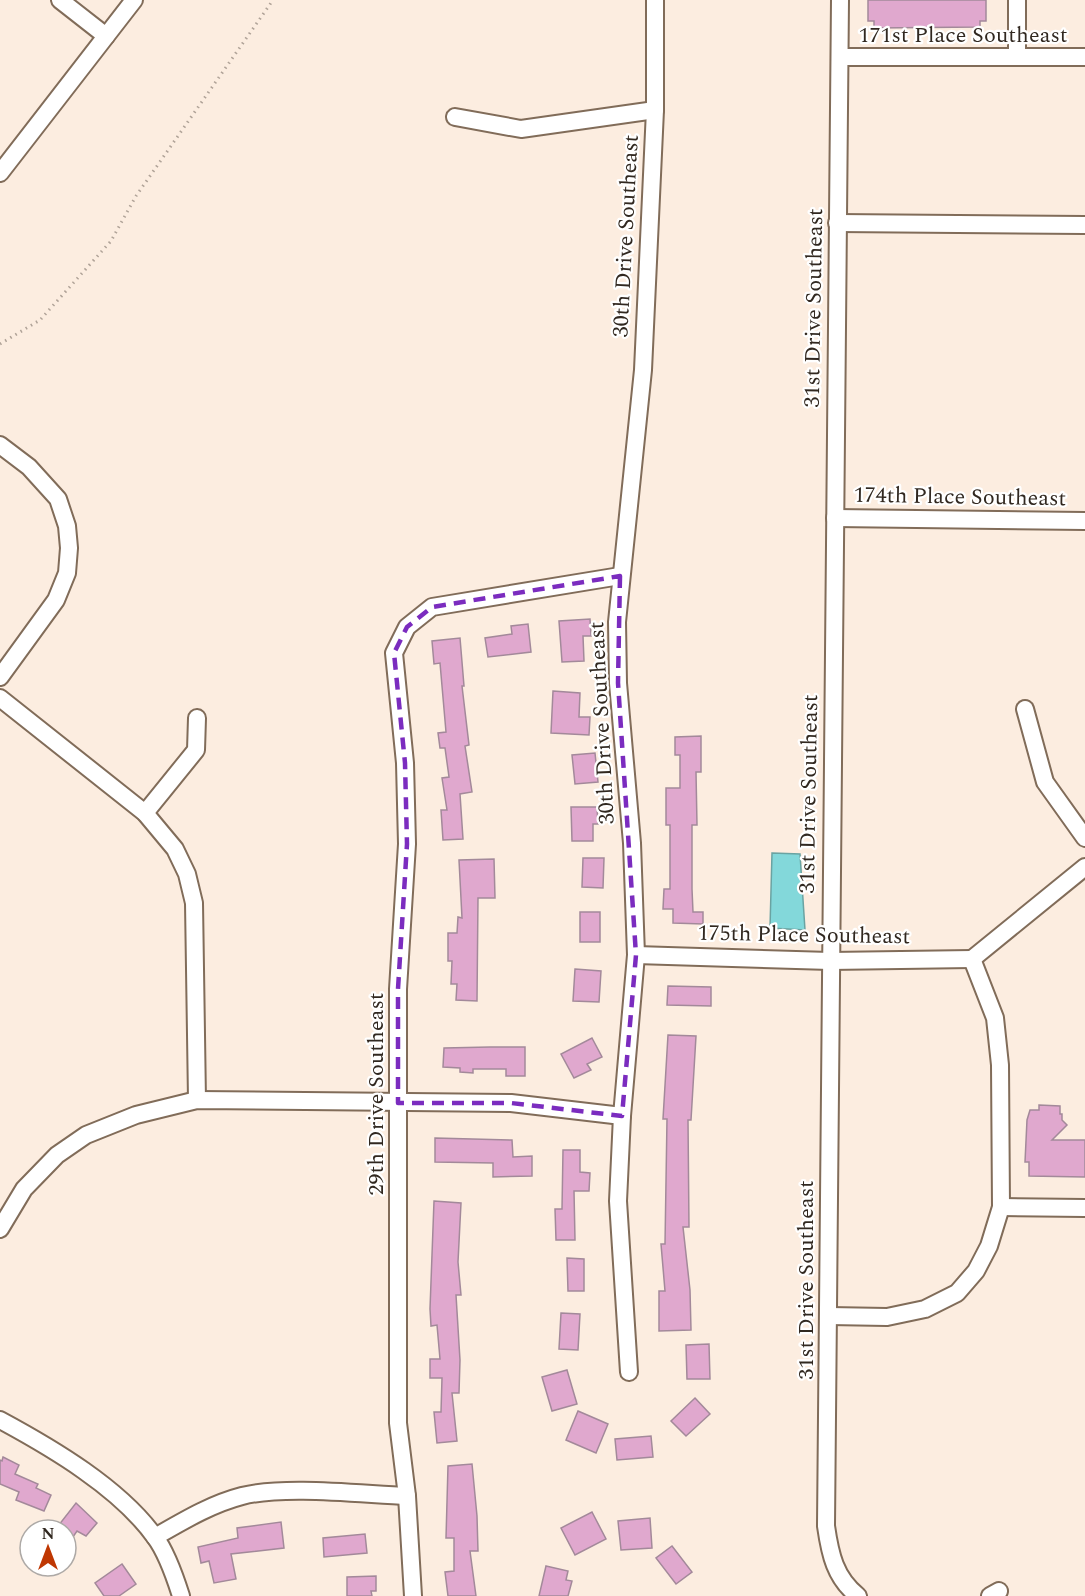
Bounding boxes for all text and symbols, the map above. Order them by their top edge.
street label: 171st Place Southeast [858,19,1068,52]
street label: 30th Drive Southeast [604,134,648,338]
street label: 31st Drive Southeast [796,208,832,408]
street label: 174th Place Southeast [853,479,1067,515]
street label: 30th Drive Southeast [580,621,624,825]
street label: 31st Drive Southeast [791,694,827,894]
street label: 175th Place Southeast [697,917,911,953]
street label: 29th Drive Southeast [360,992,393,1196]
street label: 31st Drive Southeast [790,1180,823,1380]
north arrow [18,1518,78,1578]
text: N [41,1522,55,1546]

